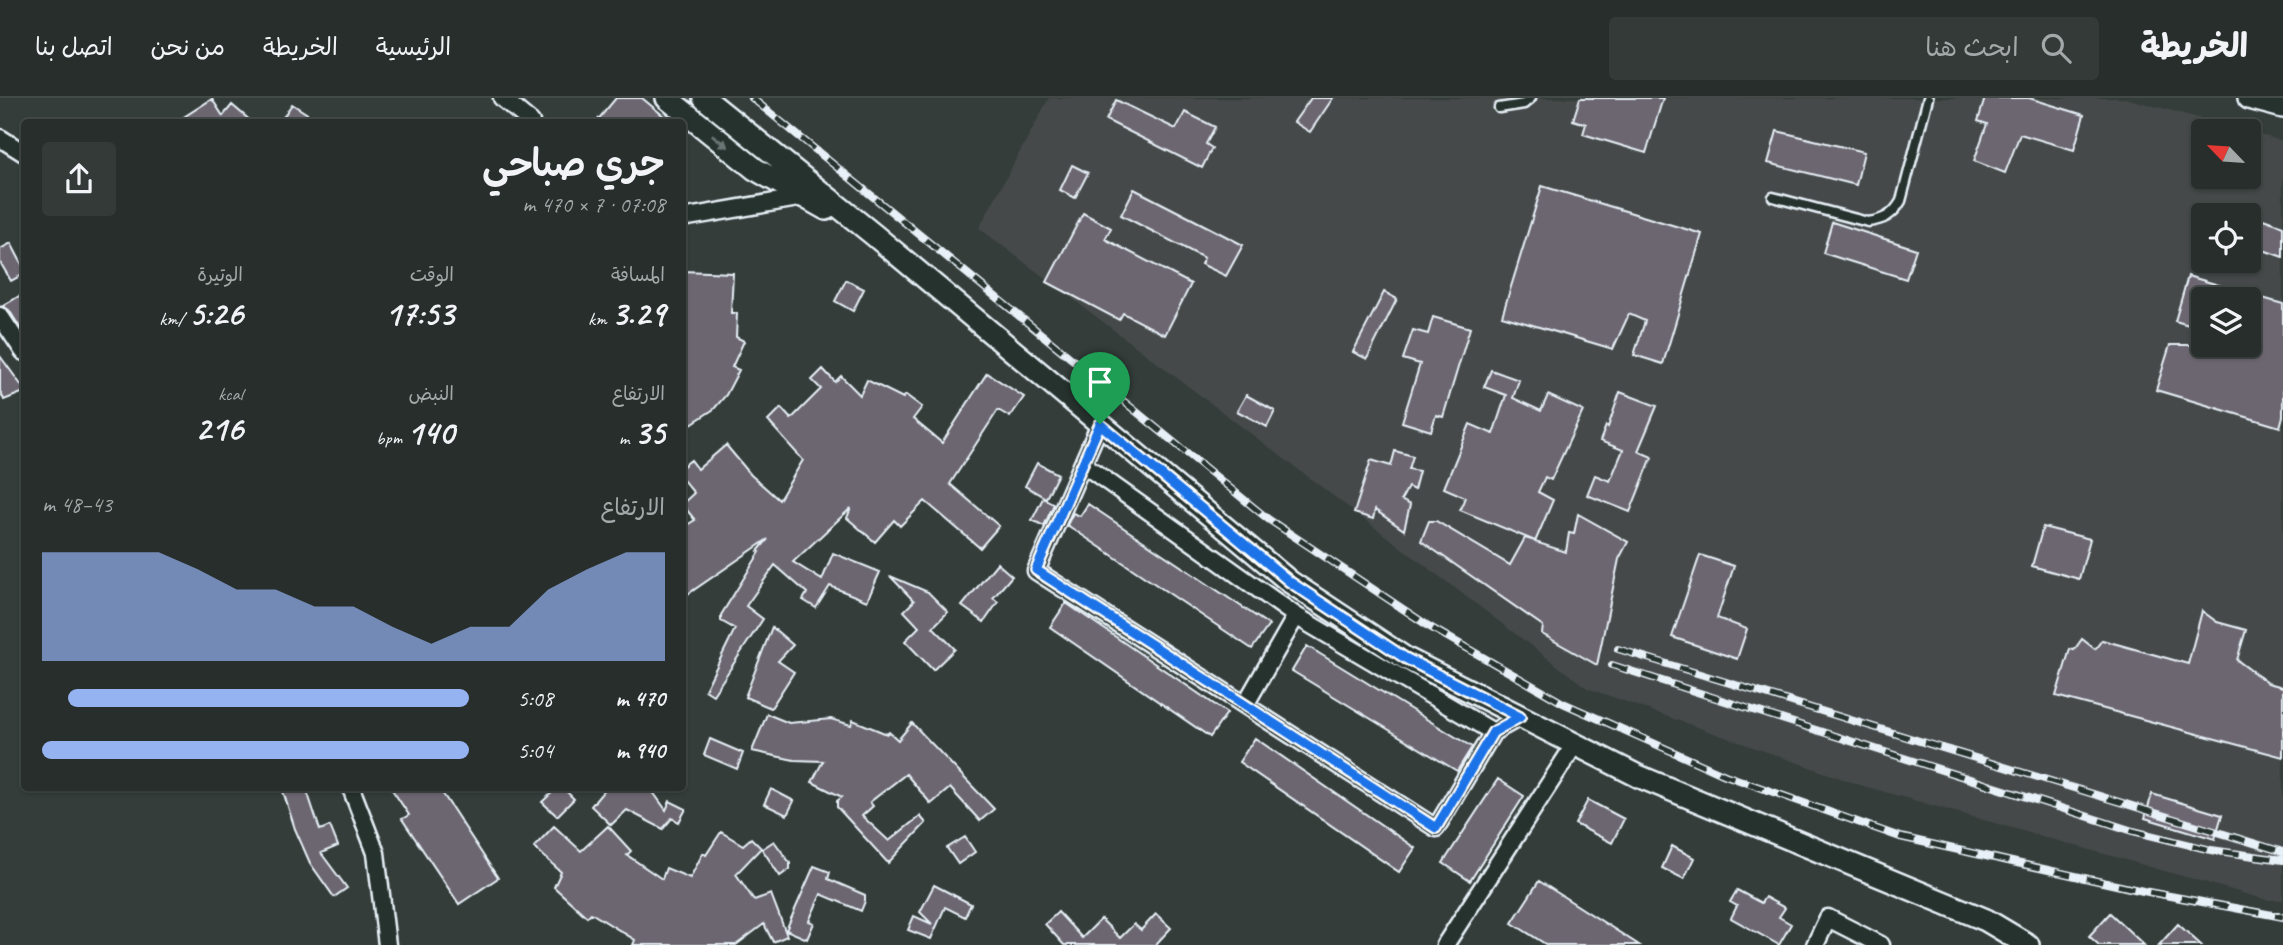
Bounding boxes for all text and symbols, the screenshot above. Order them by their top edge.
search box [1609,17,2099,80]
text: الخريطة [2141,25,2248,67]
icon: search [2037,29,2075,67]
text: ابحث هنا [1925,31,2019,64]
text: اتصل بنا [35,32,113,62]
text: من نحن [151,32,225,62]
text: الخريطة [263,32,338,62]
text: الرئيسية [376,32,451,62]
north arrow [2191,119,2261,189]
map controls [2191,119,2261,357]
one-way arrow [712,133,729,148]
text: جري صباحي [482,140,665,187]
button: share [42,142,116,216]
text: 07:08 · 7 × 470 m [522,190,665,219]
button: locate [2191,203,2261,273]
text: الوتيرة [197,263,243,287]
text: الوقت [410,263,454,287]
text: المسافة [611,263,665,287]
button: layers [2191,287,2261,357]
text: 5:26 [189,291,243,336]
text: 17:53 [385,291,454,336]
text: 3.29 [611,291,665,336]
text: /km [159,307,189,331]
text: km [588,307,611,331]
pin [1070,352,1130,424]
icon: arrive [1081,363,1119,401]
text: kcal [218,382,243,406]
text: النبض [409,382,454,406]
text: الارتفاع [612,382,665,406]
text: 216 [195,406,243,451]
text: 140 [407,410,454,455]
text: 35 [634,410,665,455]
text: bpm [376,426,407,450]
text: m [619,426,634,450]
text: 43–48 m [42,490,112,519]
text: الارتفاع [601,493,665,522]
text: 5:08 [517,684,553,713]
text: 470 m [615,684,665,713]
text: 5:04 [517,736,553,765]
text: 940 m [616,736,665,765]

